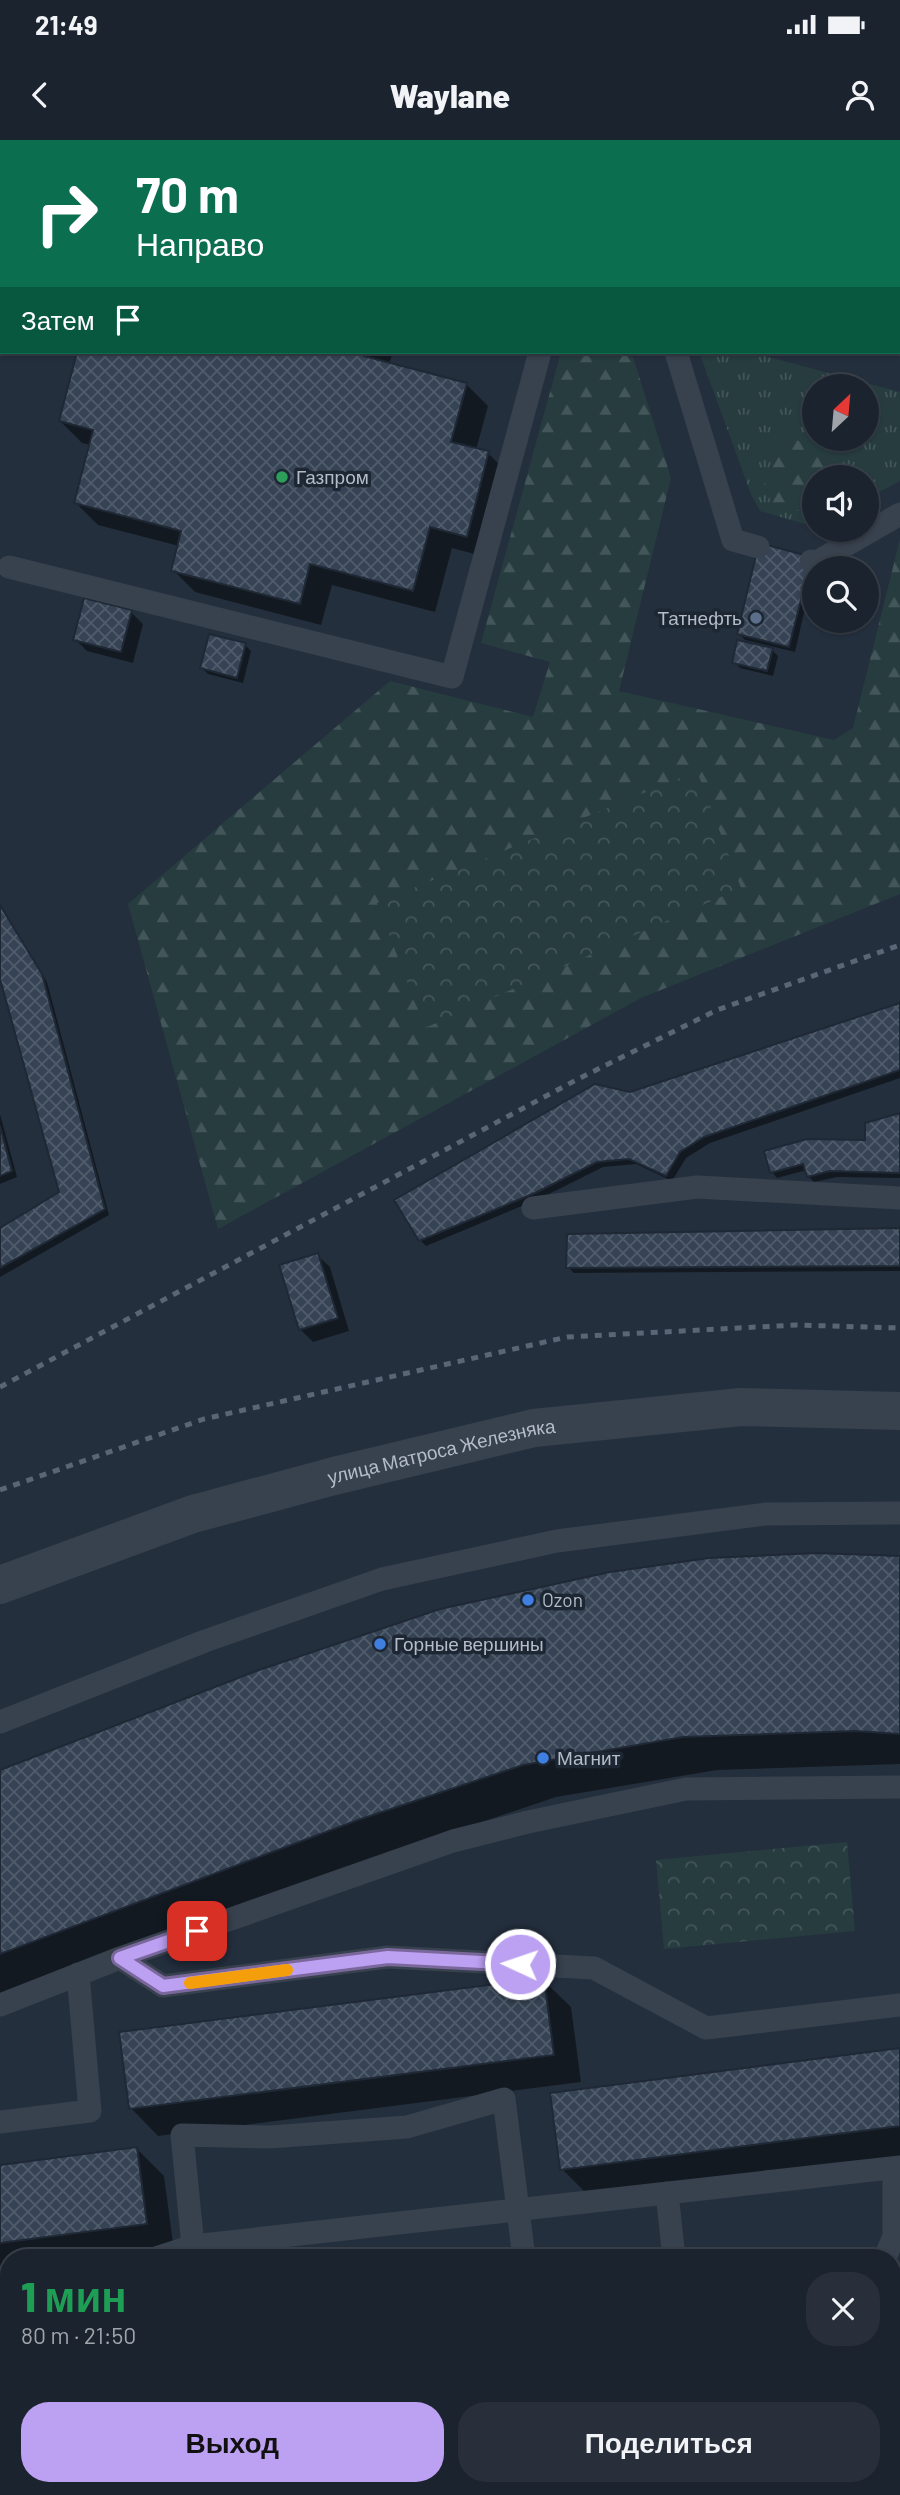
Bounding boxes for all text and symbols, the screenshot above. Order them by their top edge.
text: 21:49 [35,9,98,40]
icon: back [21,76,59,114]
text: Waylane [390,76,510,114]
icon: person [841,76,879,114]
text: 70 m [136,164,239,223]
icon: right [21,168,112,259]
text: Направо [136,224,264,262]
icon: arrive [109,301,147,339]
text: Затем [21,304,95,335]
north arrow [802,374,878,452]
map controls [802,374,879,633]
place label: Газпром [296,465,369,488]
button: sound [802,465,879,542]
marker: Газпром [274,469,290,485]
button: search [802,556,879,633]
place label: Татнефть [658,606,742,629]
marker: Татнефть [748,610,764,626]
street label: улица Матроса Железняка [325,1414,557,1488]
place label: Ozon [542,1588,583,1611]
marker: Ozon [520,1592,536,1608]
place label: Горные вершины [394,1632,544,1655]
marker: Горные вершины [372,1636,388,1652]
place label: Магнит [557,1746,621,1769]
marker: Магнит [535,1750,551,1766]
pin [167,1901,227,1961]
icon: arrive [178,1912,216,1950]
position arrow [483,1927,557,2001]
text: 1 мин [21,2270,127,2320]
button: close [806,2272,880,2346]
text: 80 m · 21:50 [21,2321,136,2349]
button: Выход [21,2402,444,2482]
button: Поделиться [458,2402,880,2482]

